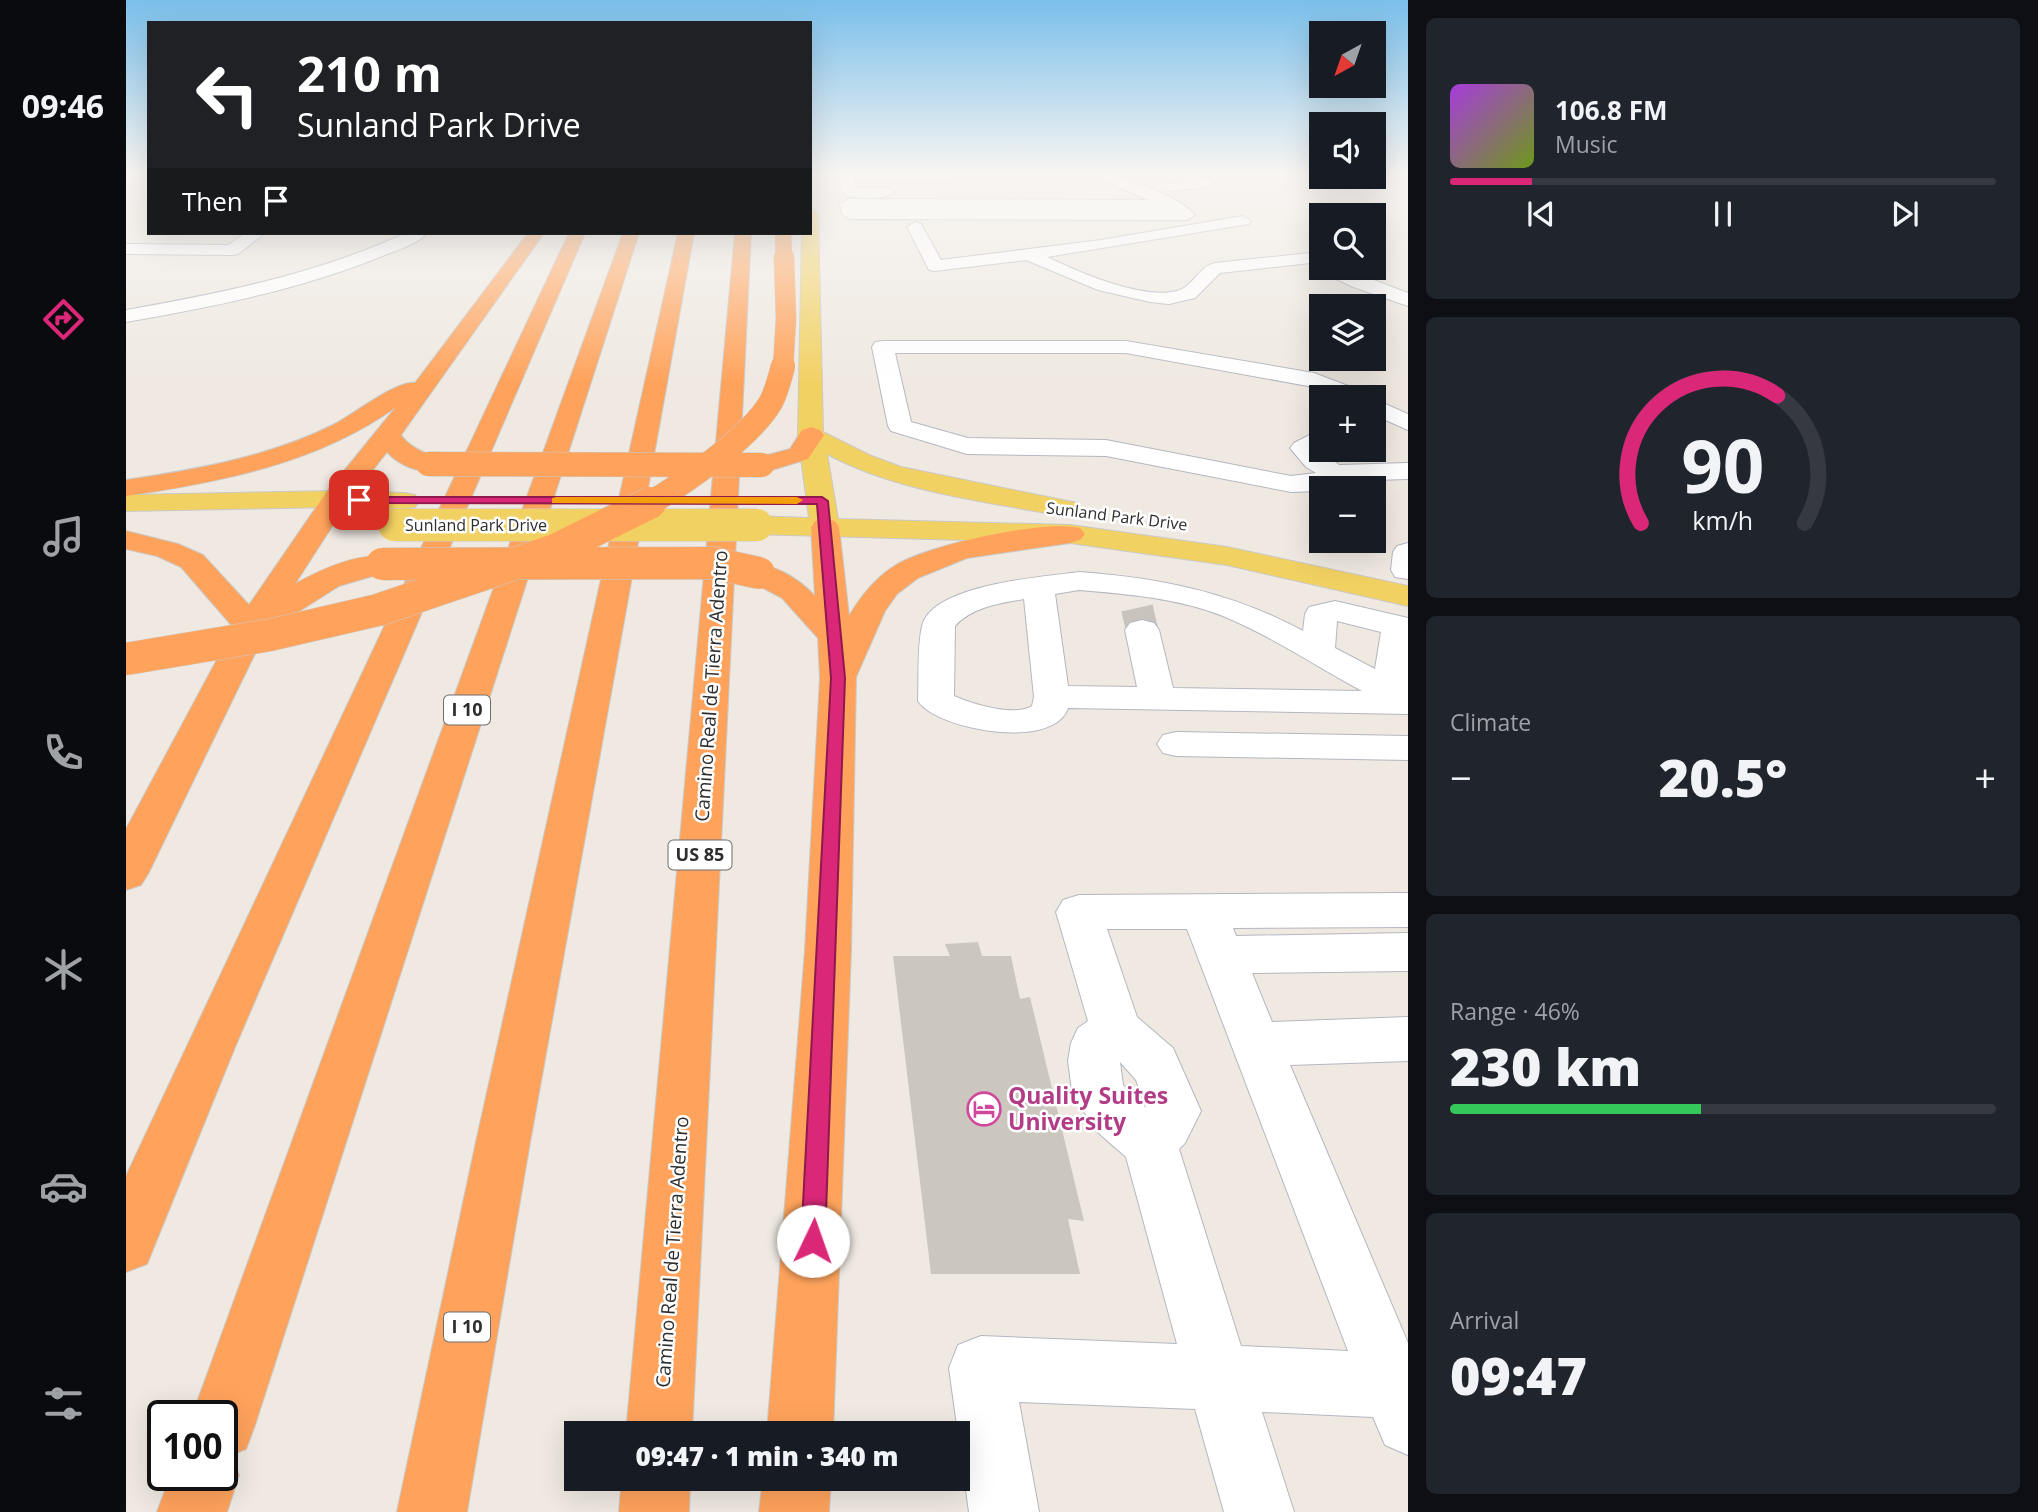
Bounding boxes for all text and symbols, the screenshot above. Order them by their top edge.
north arrow [1309,21,1386,98]
map controls [1309,21,1386,553]
text: 210 m [297,40,442,106]
icon: left [182,49,273,140]
text: 09:46 [22,84,104,127]
text: 106.8 FM [1555,92,1667,128]
text: Sunland Park Drive [297,103,581,146]
button: sound [1309,112,1386,189]
text: Music [1555,128,1618,160]
icon: arrive [257,182,295,220]
text: Then [182,183,243,219]
icon: previous [1522,195,1560,233]
icon: pause [1704,195,1742,233]
icon: next [1886,195,1924,233]
button: search [1309,203,1386,280]
button: layers [1309,294,1386,371]
icon: directions [39,295,88,344]
button: + [1309,385,1386,462]
text: 90 [1681,416,1765,515]
pin [329,470,389,530]
button: − [1309,476,1386,553]
icon: arrive [340,481,378,519]
street label: Sunland Park Drive [1045,496,1189,536]
text: km/h [1693,503,1753,537]
icon: music [39,512,88,561]
street label: Sunland Park Drive [405,514,547,536]
street label: Camino Real de Tierra Adentro [689,550,733,822]
road number: I 10 [444,696,490,724]
text: Climate [1450,706,1531,738]
icon: phone [39,728,88,777]
text: 20.5° [1659,741,1787,812]
text: − [1450,751,1472,803]
text: + [1974,751,1996,803]
road number: US 85 [668,840,732,870]
icon: climate [39,945,88,994]
text: Range · 46% [1450,995,1580,1027]
text: 230 km [1450,1030,1641,1101]
place label: Quality Suites University [1008,1079,1168,1137]
hotel icon: Quality Suites University [965,1090,1003,1128]
street label: Camino Real de Tierra Adentro [650,1116,694,1388]
icon: car [39,1162,88,1211]
position arrow [776,1204,850,1278]
text: Arrival [1450,1304,1519,1336]
road number: I 10 [444,1312,490,1342]
text: 09:47 [1450,1339,1587,1410]
icon: filters [39,1379,88,1428]
speed limit sign: 100 [147,1400,238,1491]
text: 09:47 · 1 min · 340 m [636,1438,898,1474]

